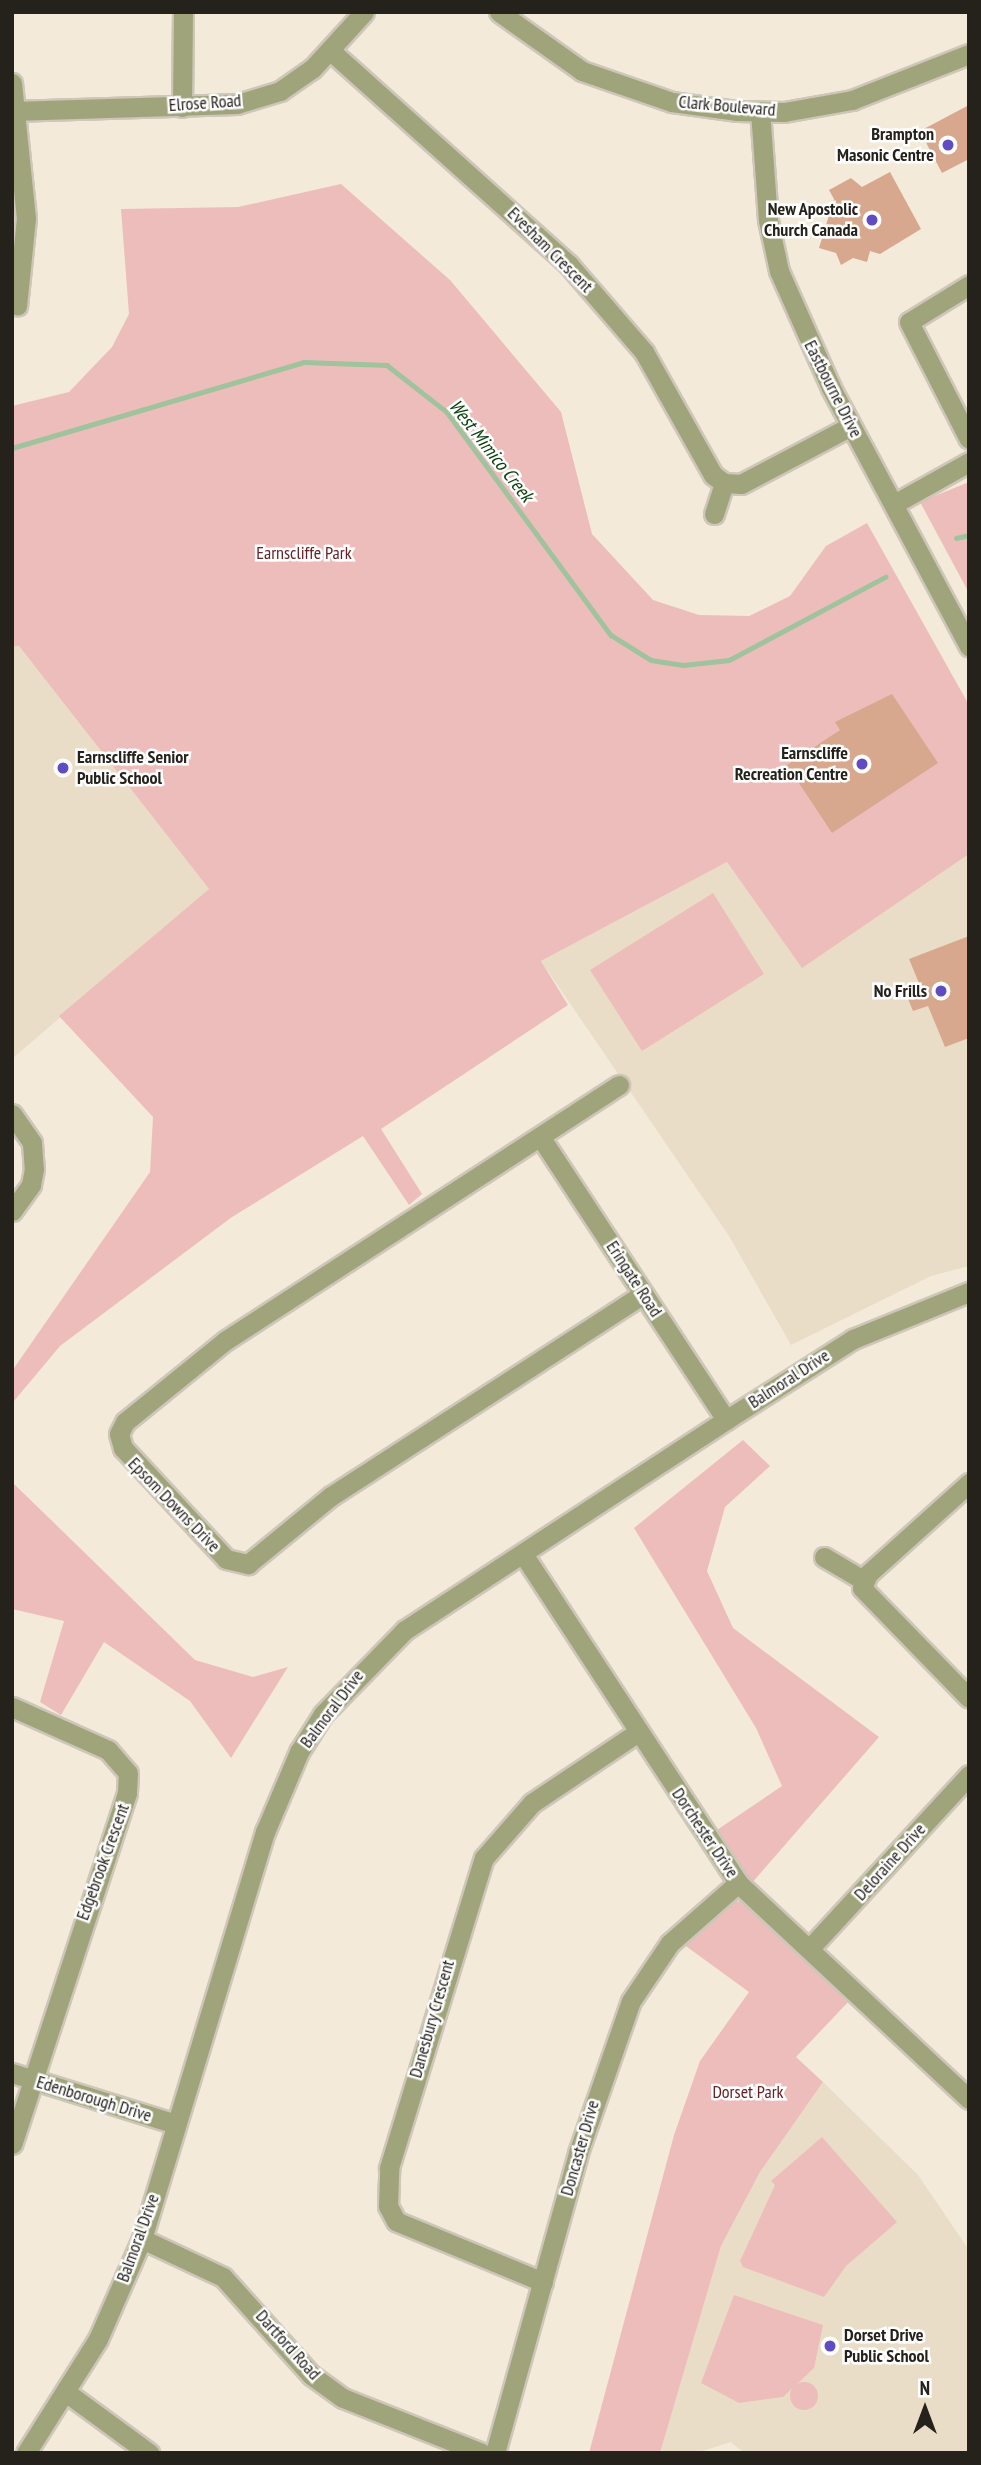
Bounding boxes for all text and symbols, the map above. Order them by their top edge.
street label: Elrose Road [168,90,242,116]
street label: Clark Boulevard [677,91,777,121]
place label: Brampton Masonic Centre [836,124,934,166]
marker: Brampton Masonic Centre [940,137,956,153]
place label: New Apostolic Church Canada [764,199,858,242]
street label: Evesham Crescent [503,203,597,297]
marker: New Apostolic Church Canada [864,212,880,228]
street label: Eastbourne Drive [799,337,867,441]
water label: West Mimico Creek [444,395,538,507]
park label: Earnscliffe Park [256,542,352,564]
place label: Earnscliffe Recreation Centre [734,743,848,786]
place label: Earnscliffe Senior Public School [77,747,189,790]
marker: Earnscliffe Recreation Centre [854,756,870,772]
marker: Earnscliffe Senior Public School [55,760,71,776]
place label: No Frills [874,980,927,1002]
marker: No Frills [933,983,949,999]
street label: Eringate Road [601,1237,667,1321]
street label: Balmoral Drive [744,1345,834,1413]
street label: Epsom Downs Drive [123,1453,225,1557]
street label: Balmoral Drive [296,1666,368,1752]
street label: Dorchester Drive [667,1784,743,1882]
street label: Edgebrook Crescent [72,1801,134,1923]
street label: Deloraine Drive [850,1819,930,1905]
street label: Danesbury Crescent [405,1957,459,2081]
street label: Edenborough Drive [34,2071,154,2127]
park label: Dorset Park [712,2081,784,2103]
street label: Doncaster Drive [556,2098,604,2198]
street label: Balmoral Drive [112,2191,164,2285]
street label: Dartford Road [251,2306,325,2384]
place label: Dorset Drive Public School [844,2325,929,2368]
marker: Dorset Drive Public School [822,2338,838,2354]
north arrow [890,2374,960,2444]
text: N [920,2376,930,2400]

